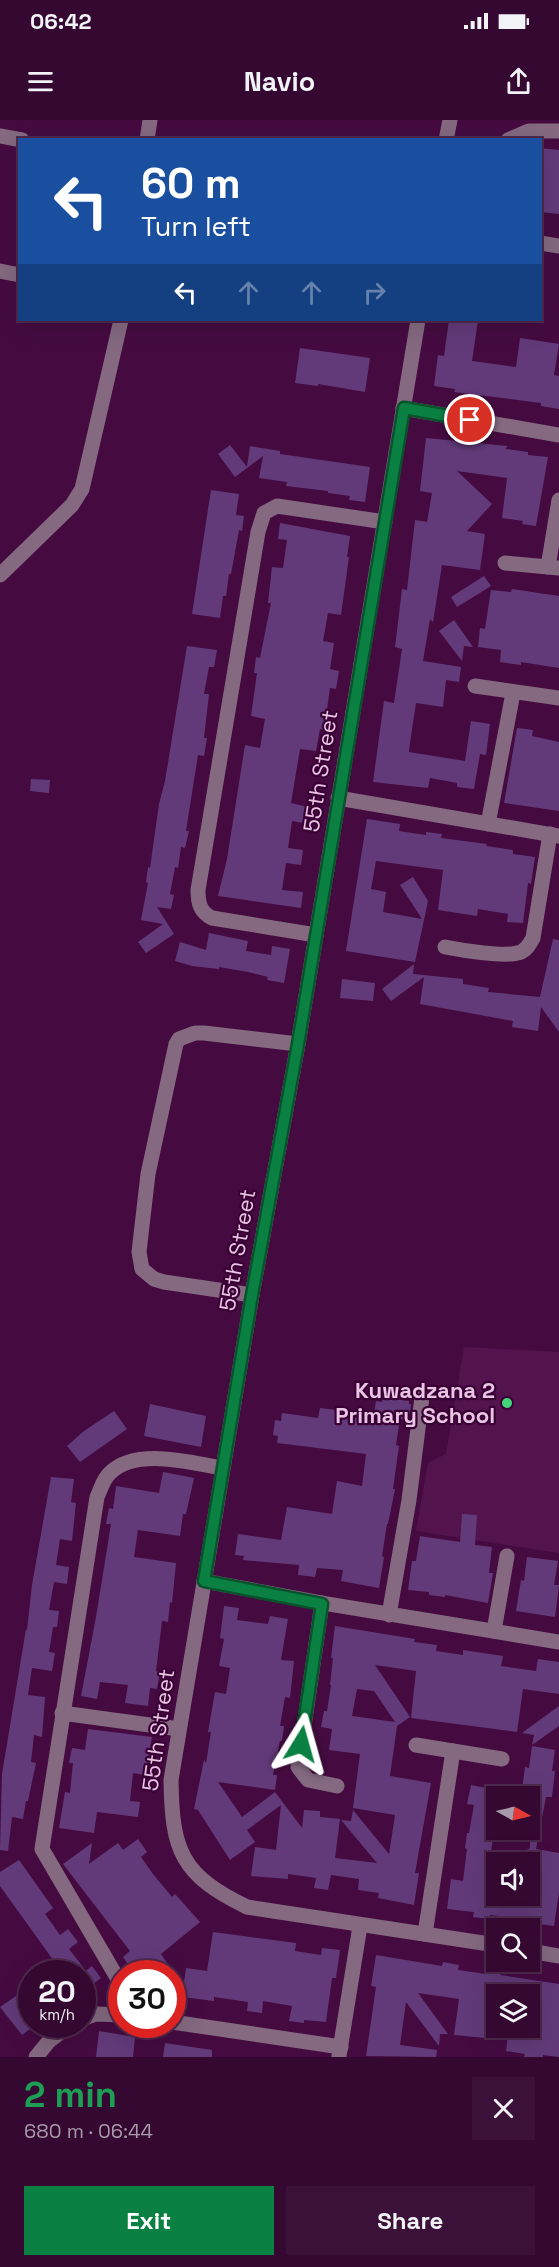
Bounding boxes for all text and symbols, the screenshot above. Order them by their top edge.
text: 06:42 [30,7,91,35]
text: Navio [244,64,315,99]
icon: menu [24,65,57,98]
icon: share [502,65,535,98]
text: 60 m [141,157,241,210]
icon: left [42,162,120,240]
text: Turn left [141,209,251,244]
icon: left [169,276,202,309]
icon: ahead [232,276,265,309]
icon: ahead [295,276,328,309]
icon: right [358,276,391,309]
pin [444,394,495,445]
icon: arrive [453,403,486,436]
street label: 55th Street [297,708,343,834]
street label: 55th Street [213,1187,261,1313]
place label: Kuwadzana 2 Primary School [335,1376,495,1429]
marker: Kuwadzana 2 Primary School [500,1396,514,1410]
street label: 55th Street [136,1667,180,1793]
position arrow [269,1712,333,1776]
north arrow [486,1786,540,1840]
map controls [486,1786,540,2038]
button: sound [486,1852,540,1906]
button: search [486,1918,540,1972]
speed limit sign: 30 [108,1960,186,2038]
text: 20 [38,1972,76,2011]
button: layers [486,1984,540,2038]
text: km/h [39,2005,75,2024]
text: 2 min [24,2072,117,2118]
button: close [472,2077,535,2140]
text: 680 m · 06:44 [24,2118,153,2144]
button: Exit [24,2186,274,2255]
button: Share [286,2186,535,2255]

